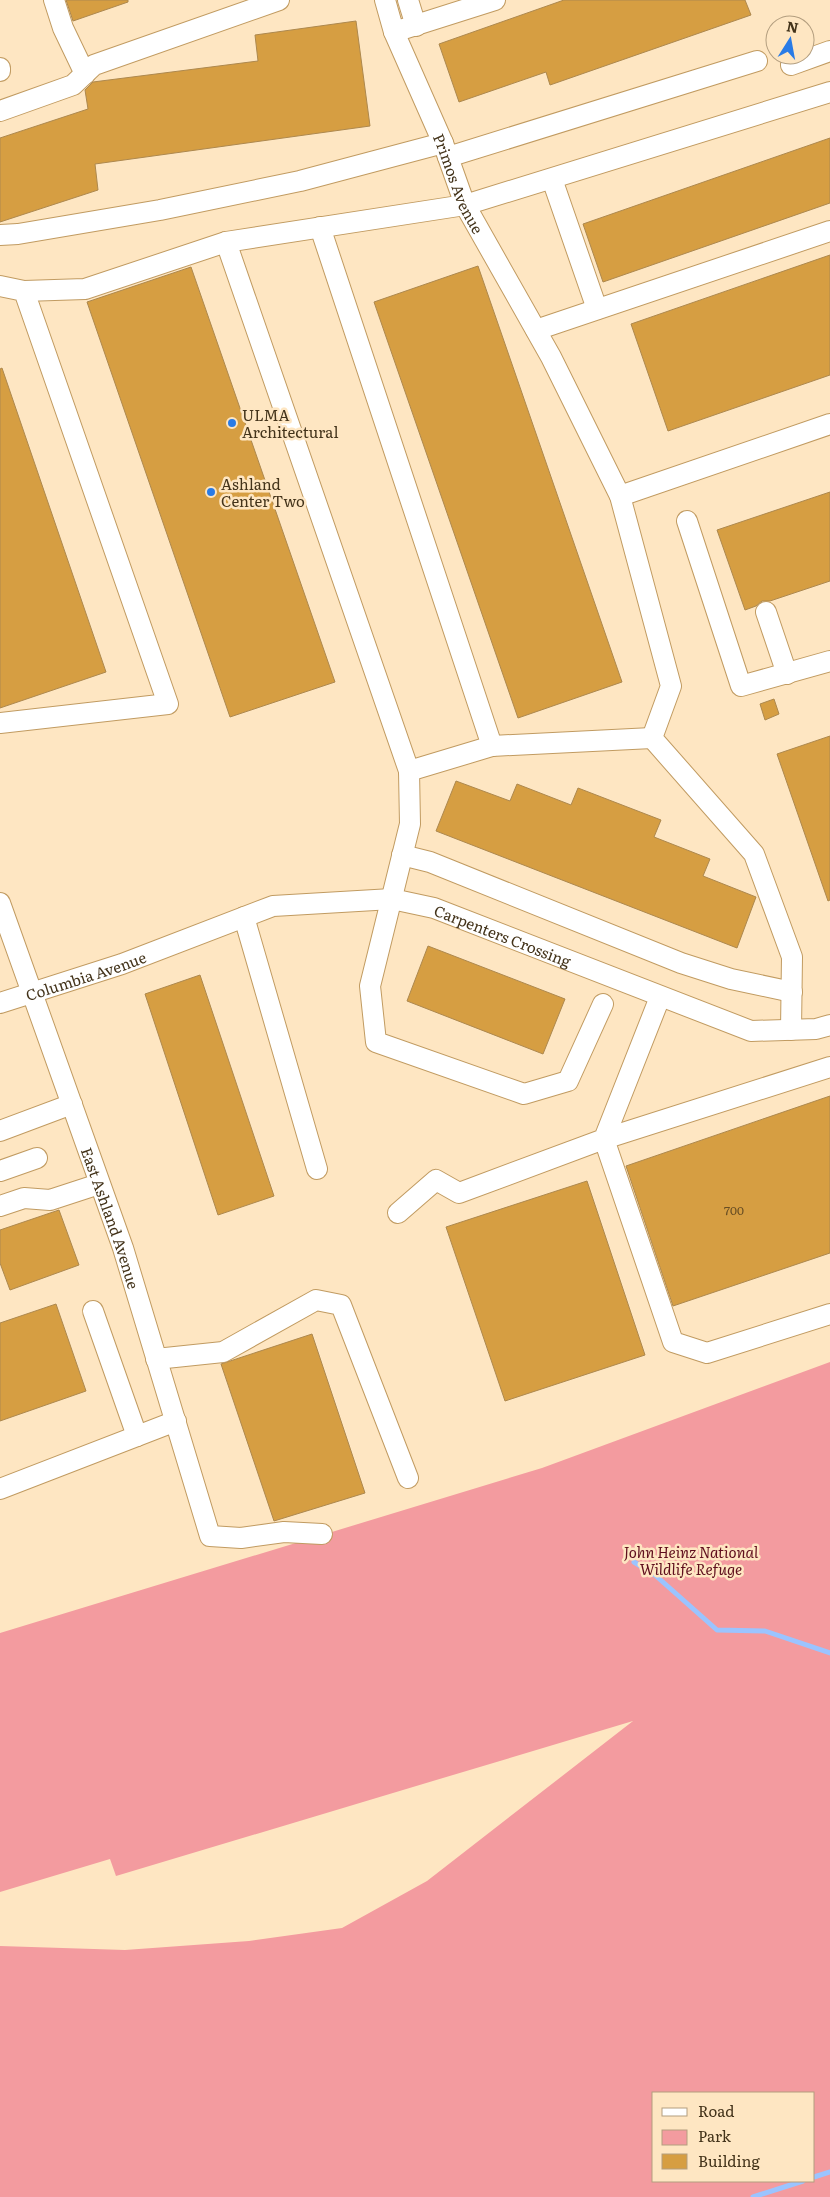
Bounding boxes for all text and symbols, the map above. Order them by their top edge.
north arrow [765,15,815,65]
text: N [785,15,801,37]
street label: Primos Avenue [428,129,490,238]
place label: ULMA Architectural [242,403,338,443]
marker: ULMA Architectural [226,417,238,429]
place label: Ashland Center Two [221,472,305,512]
marker: Ashland Center Two [205,486,217,498]
street label: Carpenters Crossing [431,898,575,972]
street label: Columbia Avenue [22,944,149,1006]
street label: East Ashland Avenue [76,1144,146,1292]
house number: 700 [724,1201,744,1219]
park label: John Heinz National Wildlife Refuge [624,1540,759,1580]
legend [652,2092,815,2182]
text: Road [698,2099,734,2122]
text: Park [698,2124,732,2147]
text: Building [698,2149,760,2172]

